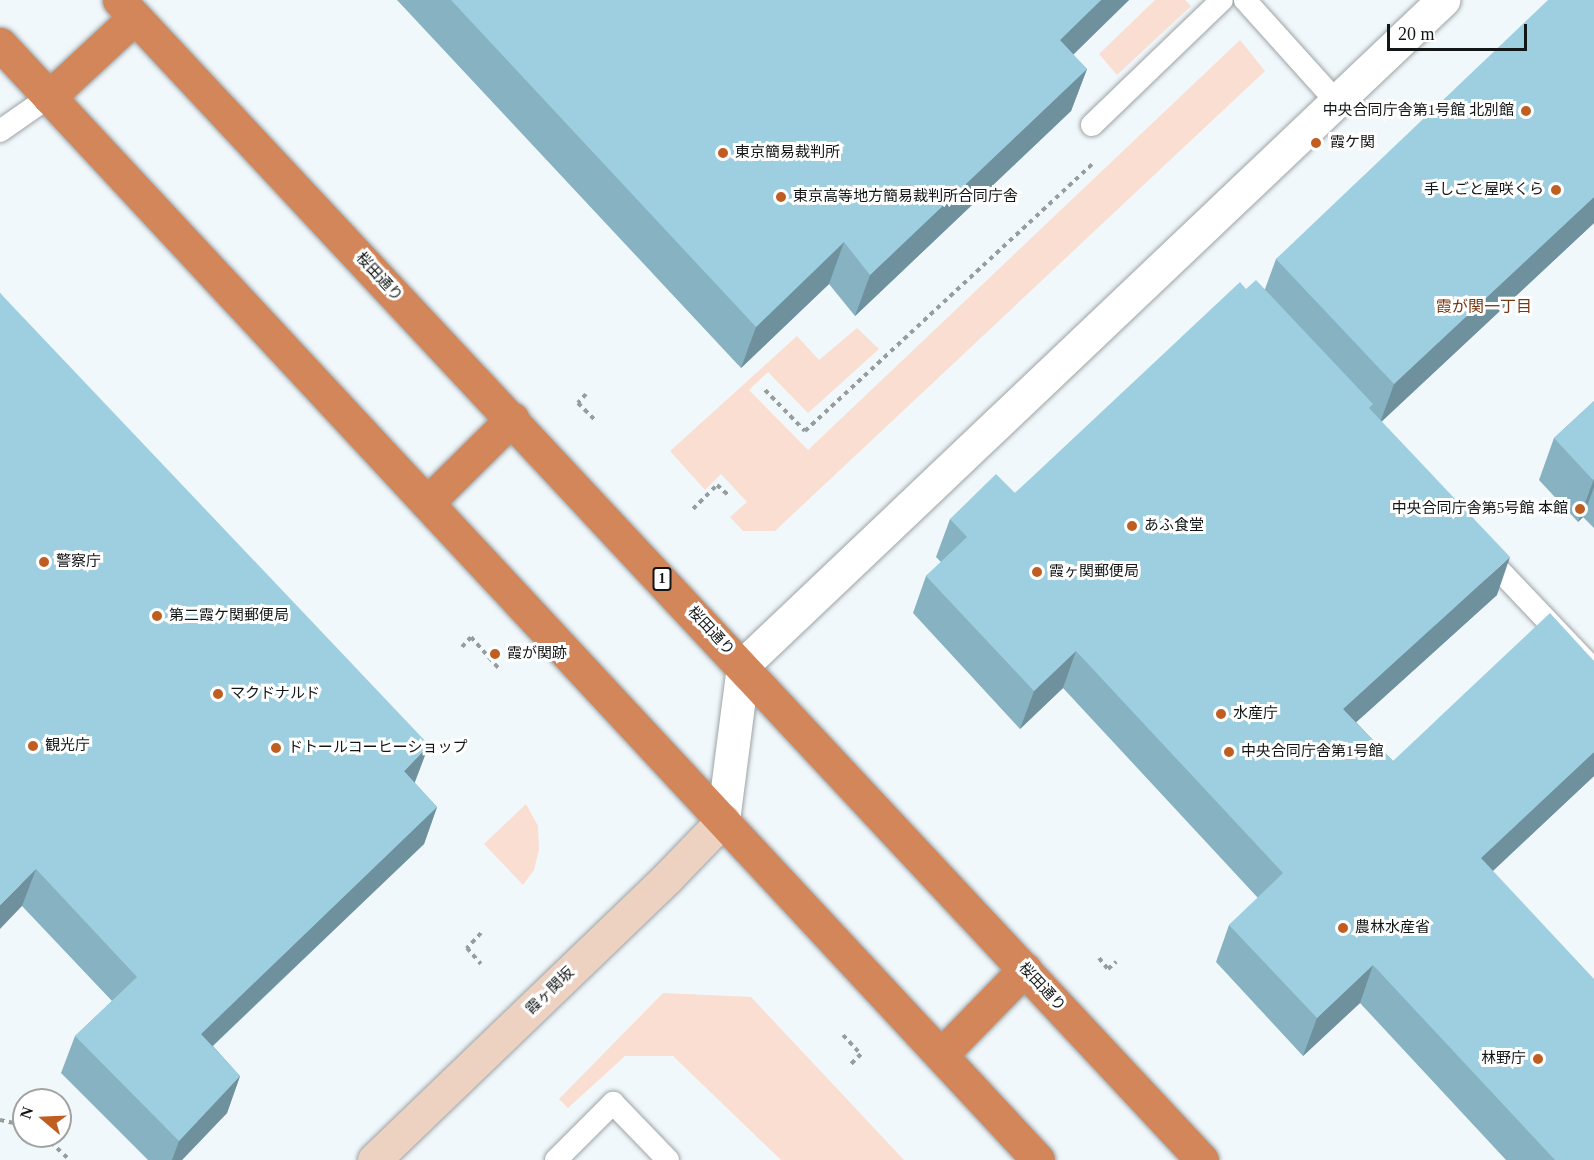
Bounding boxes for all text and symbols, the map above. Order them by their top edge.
scale bar [1390,12,1530,50]
text: 20 m [1398,24,1435,44]
place label: 中央合同庁舎第1号館 北別館 [1323,102,1514,120]
marker: 中央合同庁舎第1号館 北別館 [1519,104,1533,118]
marker: 霞ケ関 [1307,134,1325,152]
place label: 霞ケ関 [1330,134,1375,152]
place label: 東京簡易裁判所 [735,144,840,162]
marker: 東京簡易裁判所 [716,146,730,160]
place label: 手しごと屋咲くら [1424,181,1544,199]
marker: 手しごと屋咲くら [1549,183,1563,197]
place label: 東京高等地方簡易裁判所合同庁舎 [793,188,1018,206]
marker: 東京高等地方簡易裁判所合同庁舎 [774,190,788,204]
street label: 桜田通り [352,249,406,305]
district label: 霞が関一丁目 [1436,297,1532,317]
place label: 中央合同庁舎第5号館 本館 [1392,500,1568,518]
marker: 中央合同庁舎第5号館 本館 [1573,502,1587,516]
place label: あふ食堂 [1144,517,1204,535]
marker: あふ食堂 [1125,519,1139,533]
place label: 警察庁 [56,553,101,571]
marker: 警察庁 [37,555,51,569]
place label: 霞ヶ関郵便局 [1049,563,1139,581]
marker: 霞ヶ関郵便局 [1030,565,1044,579]
road number: 1 [652,568,672,590]
street label: 桜田通り [684,603,738,659]
place label: 第二霞ケ関郵便局 [169,607,289,625]
marker: 第二霞ケ関郵便局 [150,609,164,623]
place label: 霞が関跡 [507,645,567,663]
marker: 霞が関跡 [488,647,502,661]
place label: マクドナルド [230,685,320,703]
marker: マクドナルド [211,687,225,701]
place label: 水産庁 [1233,705,1278,723]
marker: 水産庁 [1214,707,1228,721]
place label: 観光庁 [45,737,90,755]
marker: 観光庁 [26,739,40,753]
place label: ドトールコーヒーショップ [288,739,468,757]
marker: ドトールコーヒーショップ [269,741,283,755]
place label: 中央合同庁舎第1号館 [1241,743,1383,761]
marker: 中央合同庁舎第1号館 [1222,745,1236,759]
place label: 農林水産省 [1355,919,1430,937]
marker: 農林水産省 [1336,921,1350,935]
street label: 桜田通り [1015,959,1069,1015]
street label: 霞ヶ関坂 [522,964,578,1018]
place label: 林野庁 [1481,1050,1526,1068]
marker: 林野庁 [1531,1052,1545,1066]
north arrow [12,1088,72,1148]
text: N [16,1104,36,1121]

